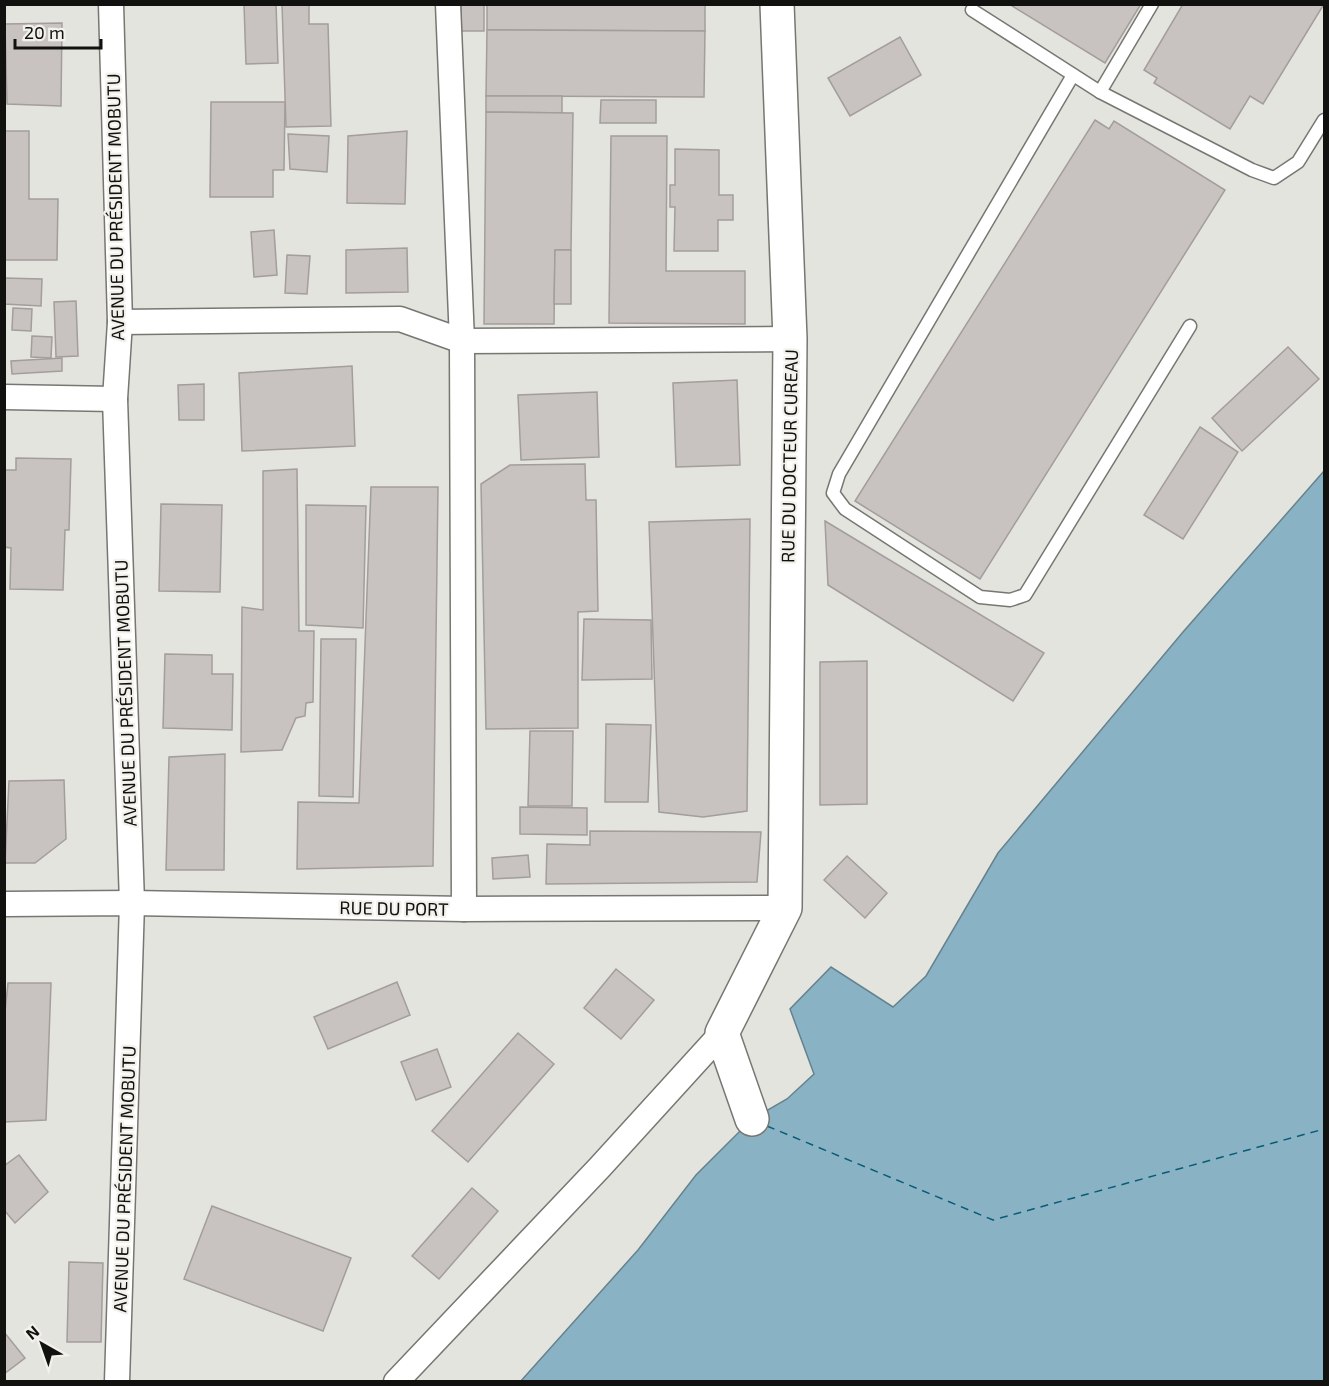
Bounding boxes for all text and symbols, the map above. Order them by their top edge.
scale bar [15,12,100,50]
text: 20 m [24,21,65,43]
street label: AVENUE DU PRÉSIDENT MOBUTU [102,73,128,341]
street label: RUE DU DOCTEUR CUREAU [776,349,802,563]
street label: AVENUE DU PRÉSIDENT MOBUTU [109,559,141,827]
street label: RUE DU PORT [339,896,449,920]
street label: AVENUE DU PRÉSIDENT MOBUTU [108,1045,140,1313]
north arrow [12,1314,72,1374]
text: N [22,1321,43,1343]

